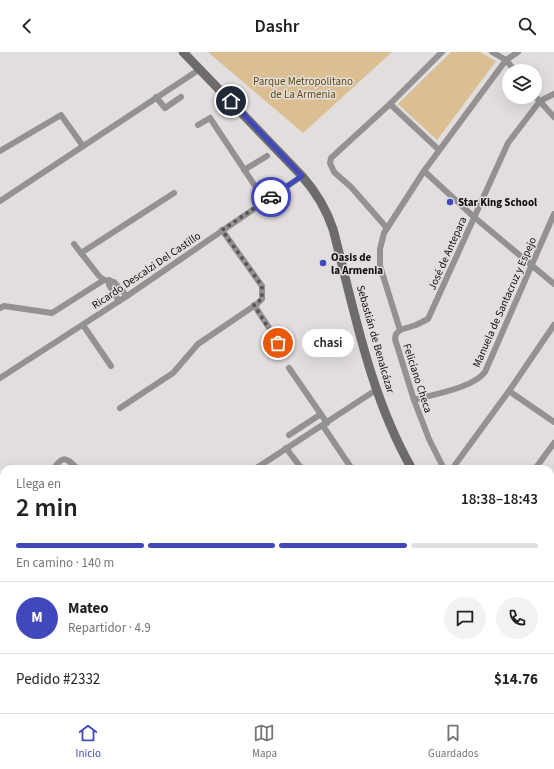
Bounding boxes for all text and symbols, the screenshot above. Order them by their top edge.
text: Dashr [254,14,300,39]
icon: back [16,15,38,37]
icon: search [516,15,538,37]
map controls [502,64,542,104]
button: layers [502,64,542,104]
park label: Parque Metropolitano de La Armenia [253,74,353,102]
pin [214,84,248,118]
icon: home [220,90,242,112]
courier [251,177,291,217]
icon: car [260,186,282,208]
place label: Star King School [458,195,538,210]
marker: Star King School [445,197,455,207]
street label: José de Antepara [425,214,470,292]
street label: Ricardo Descalzi Del Castillo [89,228,204,313]
street label: Manuela de Santacruz y Espejo [469,235,540,370]
place label: Oasis de la Armenia [331,250,383,278]
marker: Oasis de la Armenia [318,258,328,268]
street label: Sebastián de Benalcázar [353,283,398,395]
pin [261,326,295,360]
callout: chasi [302,329,354,357]
icon: bag [267,332,289,354]
text: chasi [314,334,342,352]
street label: Feliciano Checa [399,342,436,415]
text: Llega en [16,475,61,493]
text: 2 min [16,489,78,526]
text: 18:38–18:43 [461,489,538,510]
text: En camino · 140 m [16,554,114,572]
button: chat [444,597,486,639]
button: phone [496,597,538,639]
text: Mateo [68,598,109,619]
text: M [31,607,43,628]
text: Repartidor · 4.9 [68,619,151,637]
text: Pedido #2332 [16,669,100,690]
text: $14.76 [494,669,538,690]
tab: Inicio [76,722,101,761]
tab: Mapa [252,722,277,761]
tab: Guardados [428,722,478,761]

